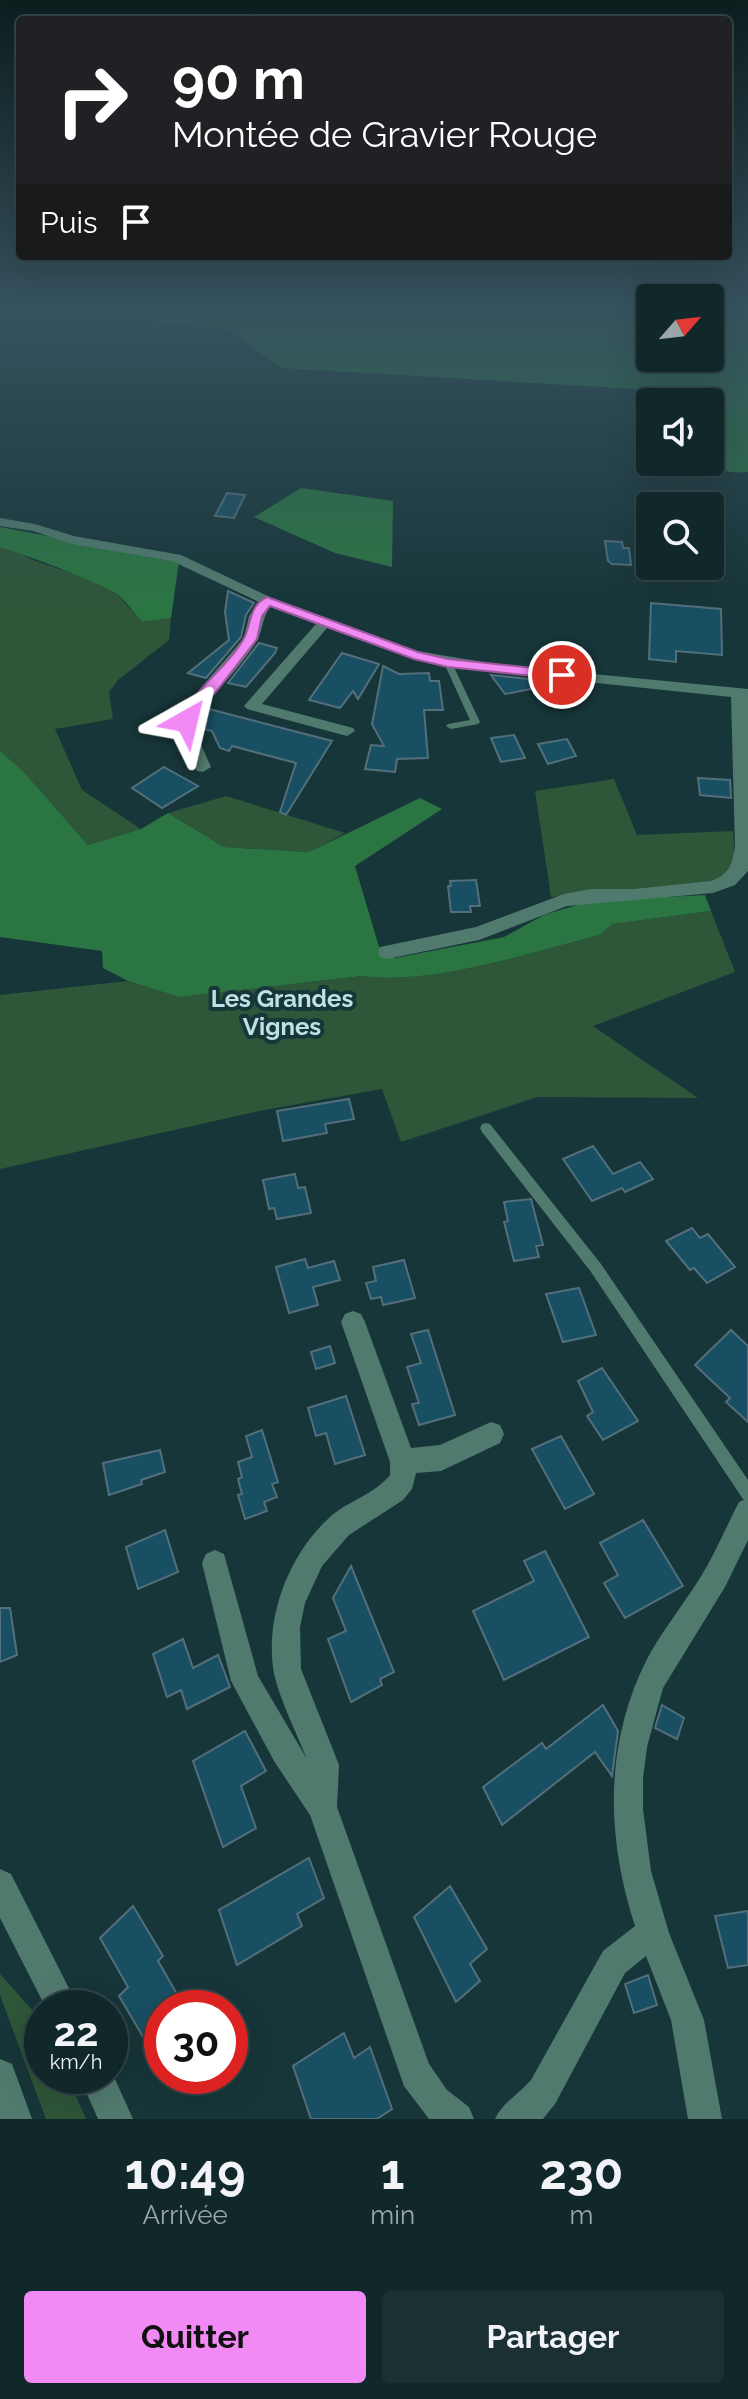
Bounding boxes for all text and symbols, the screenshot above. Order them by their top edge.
text: 90 m [172,46,305,112]
icon: right [40,48,144,152]
text: Montée de Gravier Rouge [172,113,597,155]
icon: arrive [114,200,158,244]
text: Puis [40,205,98,240]
north arrow [636,284,724,372]
map controls [636,284,724,580]
button: sound [636,388,724,476]
button: search [636,492,724,580]
pin [528,641,596,709]
icon: arrive [540,653,584,697]
position arrow [145,679,229,763]
district label: Les Grandes Vignes [211,984,353,1041]
speed limit sign: 30 [144,1990,248,2094]
text: 22 [53,2008,99,2055]
text: km/h [50,2050,102,2074]
text: 10:49 [125,2144,246,2200]
text: 1 [381,2144,405,2200]
text: 230 [540,2144,623,2200]
text: Arrivée [142,2200,228,2230]
text: min [370,2200,415,2230]
text: m [570,2200,593,2230]
button: Quitter [24,2291,366,2383]
button: Partager [382,2291,724,2383]

